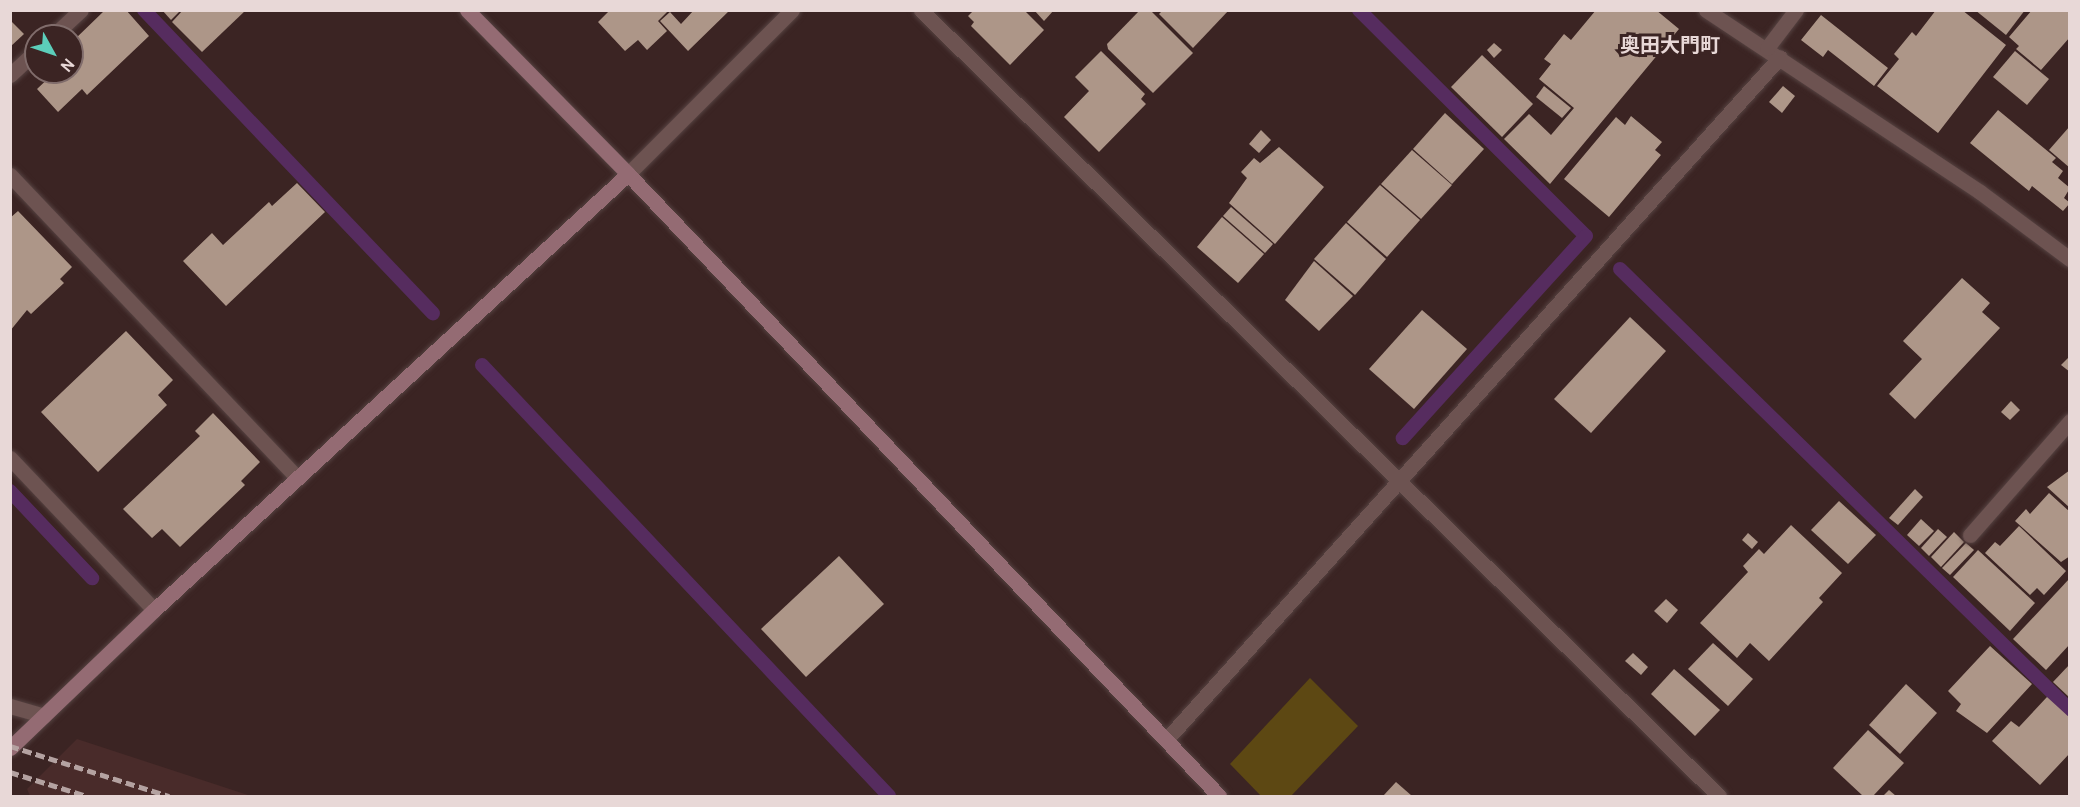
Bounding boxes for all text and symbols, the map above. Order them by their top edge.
north arrow [24,24,84,84]
district label: 奥田大門町 [1620,35,1720,59]
text: N [55,53,78,75]

